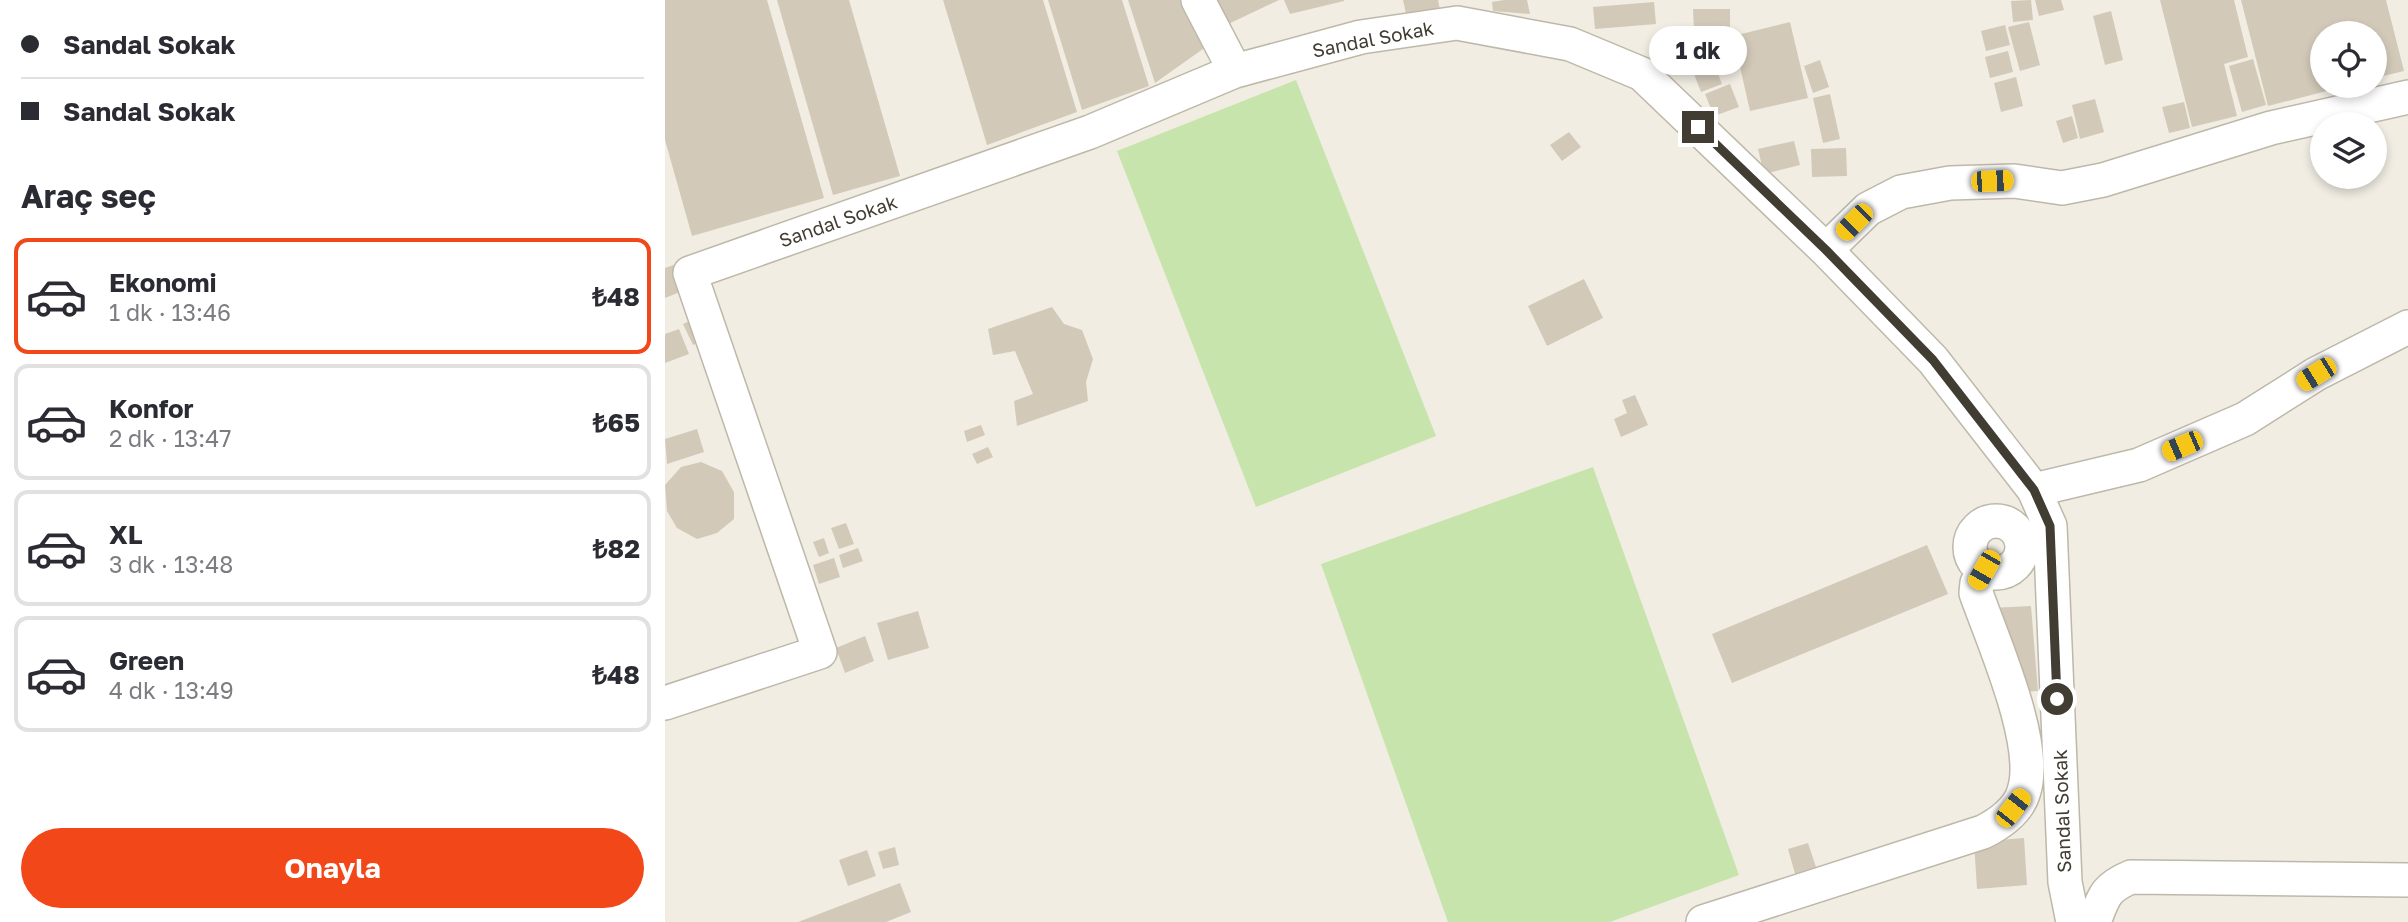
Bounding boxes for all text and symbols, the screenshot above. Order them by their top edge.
street label: Sandal Sokak [1310,15,1436,62]
map controls [2310,21,2387,189]
button: locate [2310,21,2387,98]
callout: 1 dk [1649,25,1747,74]
text: Sandal Sokak [63,29,236,60]
text: 1 dk [1675,36,1721,64]
text: Sandal Sokak [63,96,236,127]
route end [1682,111,1714,143]
button: layers [2310,112,2387,189]
car [1971,170,2014,192]
text: Araç seç [21,177,156,215]
street label: Sandal Sokak [776,189,900,251]
car [1832,200,1877,244]
icon: car [25,265,88,328]
text: Ekonomi [109,267,217,298]
text: ₺48 [592,281,640,312]
text: 1 dk · 13:46 [109,298,231,326]
car [2293,354,2340,394]
icon: car [25,391,88,454]
text: Konfor [109,393,194,424]
text: ₺65 [593,407,640,438]
text: 2 dk · 13:47 [109,424,231,452]
car [2159,428,2206,464]
icon: car [25,517,88,580]
text: XL [109,519,143,550]
text: ₺82 [593,533,640,564]
car [1965,547,2004,593]
text: 3 dk · 13:48 [109,550,233,578]
icon: car [25,643,88,706]
text: Green [109,645,184,676]
text: ₺48 [592,659,640,690]
text: 4 dk · 13:49 [109,676,234,704]
route start [2041,683,2073,715]
street label: Sandal Sokak [2048,749,2075,873]
car [1992,785,2035,831]
button: Onayla [21,828,644,908]

